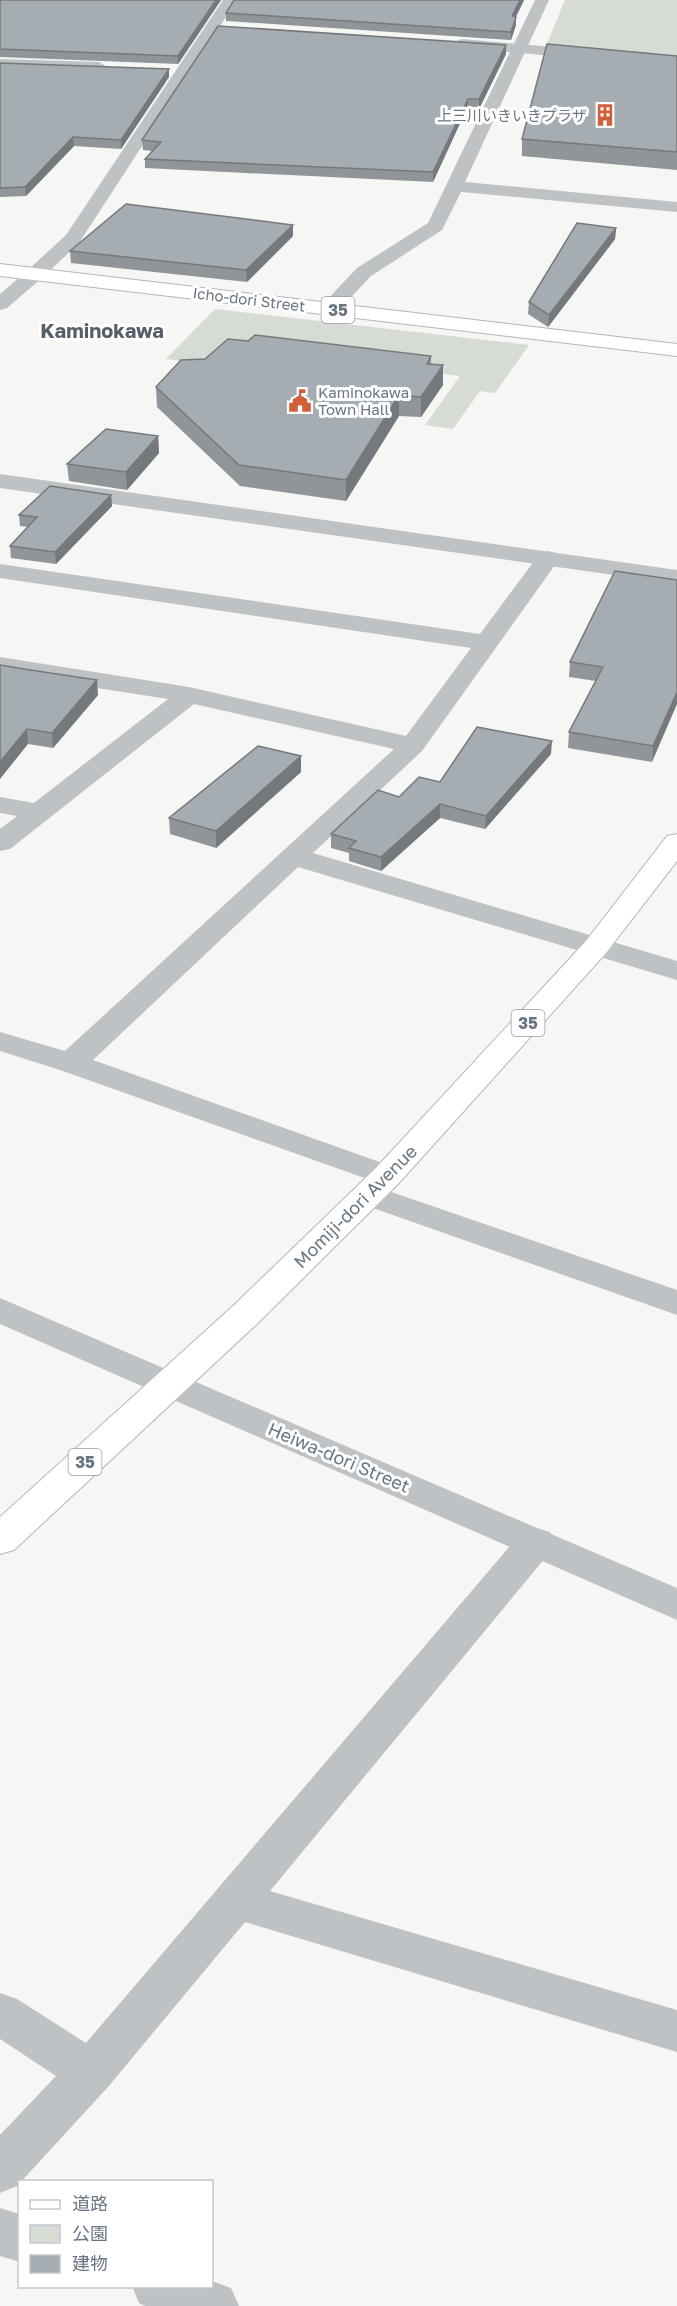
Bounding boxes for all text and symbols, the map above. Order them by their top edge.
building icon: 上三川いきいきプラザ [592,102,618,128]
place label: 上三川いきいきプラザ [437,106,587,124]
street label: Icho-dori Street [192,283,306,315]
road number: 35 [322,297,354,323]
district label: Kaminokawa [40,318,164,342]
place label: Kaminokawa Town Hall [318,383,409,418]
public building icon: Kaminokawa Town Hall [287,388,313,414]
road number: 35 [512,1010,544,1036]
street label: Momiji-dori Avenue [289,1140,421,1272]
street label: Heiwa-dori Street [265,1417,413,1497]
road number: 35 [68,1449,101,1475]
legend [18,2180,213,2288]
text: 道路 [72,2192,108,2214]
text: 公園 [72,2222,108,2244]
text: 建物 [72,2252,108,2274]

